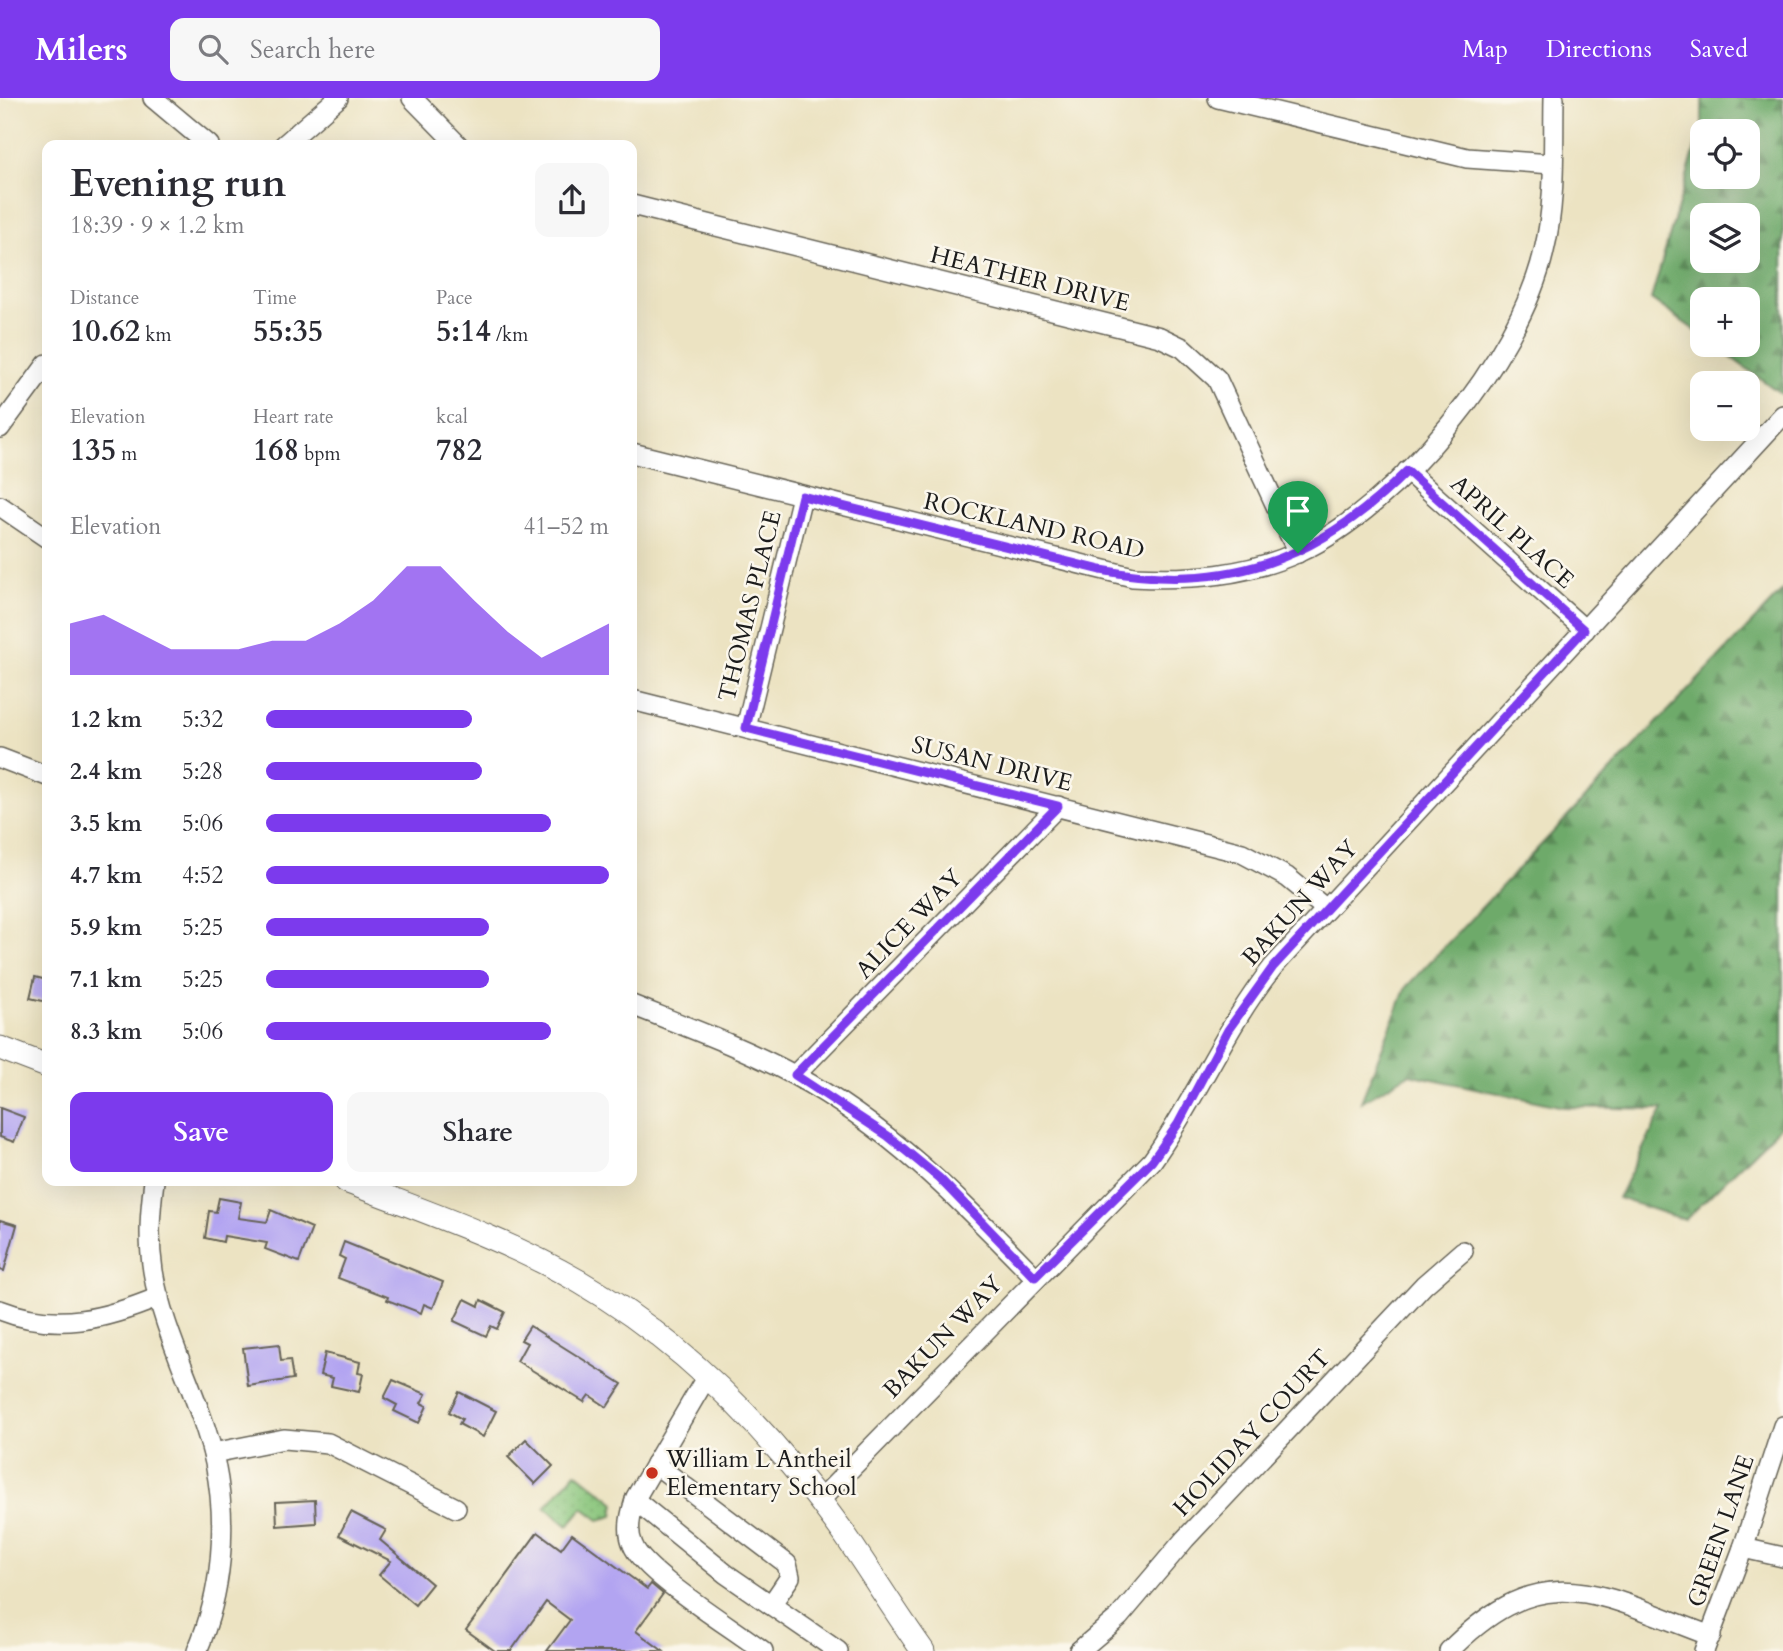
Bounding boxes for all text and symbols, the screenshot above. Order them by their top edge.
search box [170,18,660,81]
text: Milers [35,27,128,72]
icon: search [194,30,232,68]
text: Search here [250,32,376,67]
text: Map [1462,33,1508,66]
text: Directions [1546,33,1652,66]
text: Saved [1690,33,1748,66]
map controls [1690,119,1760,441]
button: locate [1690,119,1760,189]
text: Evening run [70,158,286,210]
button: share [535,163,609,237]
button: layers [1690,203,1760,273]
text: 18:39 · 9 × 1.2 km [70,210,244,241]
street label: HEATHER DRIVE [927,238,1133,320]
text: Distance [70,285,139,311]
text: Time [253,285,297,311]
text: Pace [436,285,473,311]
button: + [1690,287,1760,357]
text: 10.62 [70,311,140,352]
text: 55:35 [253,311,323,352]
text: 5:14 [436,311,491,352]
text: km [140,322,172,348]
text: /km [491,322,528,348]
button: − [1690,371,1760,441]
text: Elevation [70,404,145,430]
text: Heart rate [253,404,334,430]
text: kcal [436,404,468,430]
text: 135 [70,430,116,471]
text: 168 [253,430,299,471]
text: 782 [436,430,482,471]
text: m [116,441,137,467]
text: bpm [299,441,341,467]
street label: APRIL PLACE [1443,468,1581,596]
pin [1268,481,1328,553]
street label: ROCKLAND ROAD [920,485,1148,567]
icon: arrive [1279,492,1317,530]
street label: THOMAS PLACE [710,507,790,705]
text: Elevation [70,511,161,542]
text: 41–52 m [524,511,609,542]
text: 1.2 km [70,704,142,735]
text: 5:32 [182,704,223,735]
street label: SUSAN DRIVE [908,728,1076,800]
text: 2.4 km [70,756,142,787]
text: 5:28 [182,756,223,787]
text: 3.5 km [70,808,142,839]
text: 5:06 [182,808,223,839]
street label: BAKUN WAY [1234,833,1366,973]
text: 4.7 km [70,860,142,891]
text: 4:52 [182,860,223,891]
street label: ALICE WAY [848,862,970,986]
text: 5.9 km [70,912,142,943]
text: 5:25 [182,912,223,943]
text: 7.1 km [70,964,142,995]
text: 5:25 [182,964,223,995]
text: 8.3 km [70,1016,142,1047]
text: 5:06 [182,1016,223,1047]
button: Save [70,1092,333,1172]
button: Share [347,1092,609,1172]
street label: BAKUN WAY [876,1268,1010,1406]
street label: HOLIDAY COURT [1166,1342,1338,1524]
place label: William L Antheil Elementary School [665,1443,857,1504]
street label: GREEN LANE [1680,1450,1762,1612]
marker: William L Antheil Elementary School [644,1465,660,1481]

